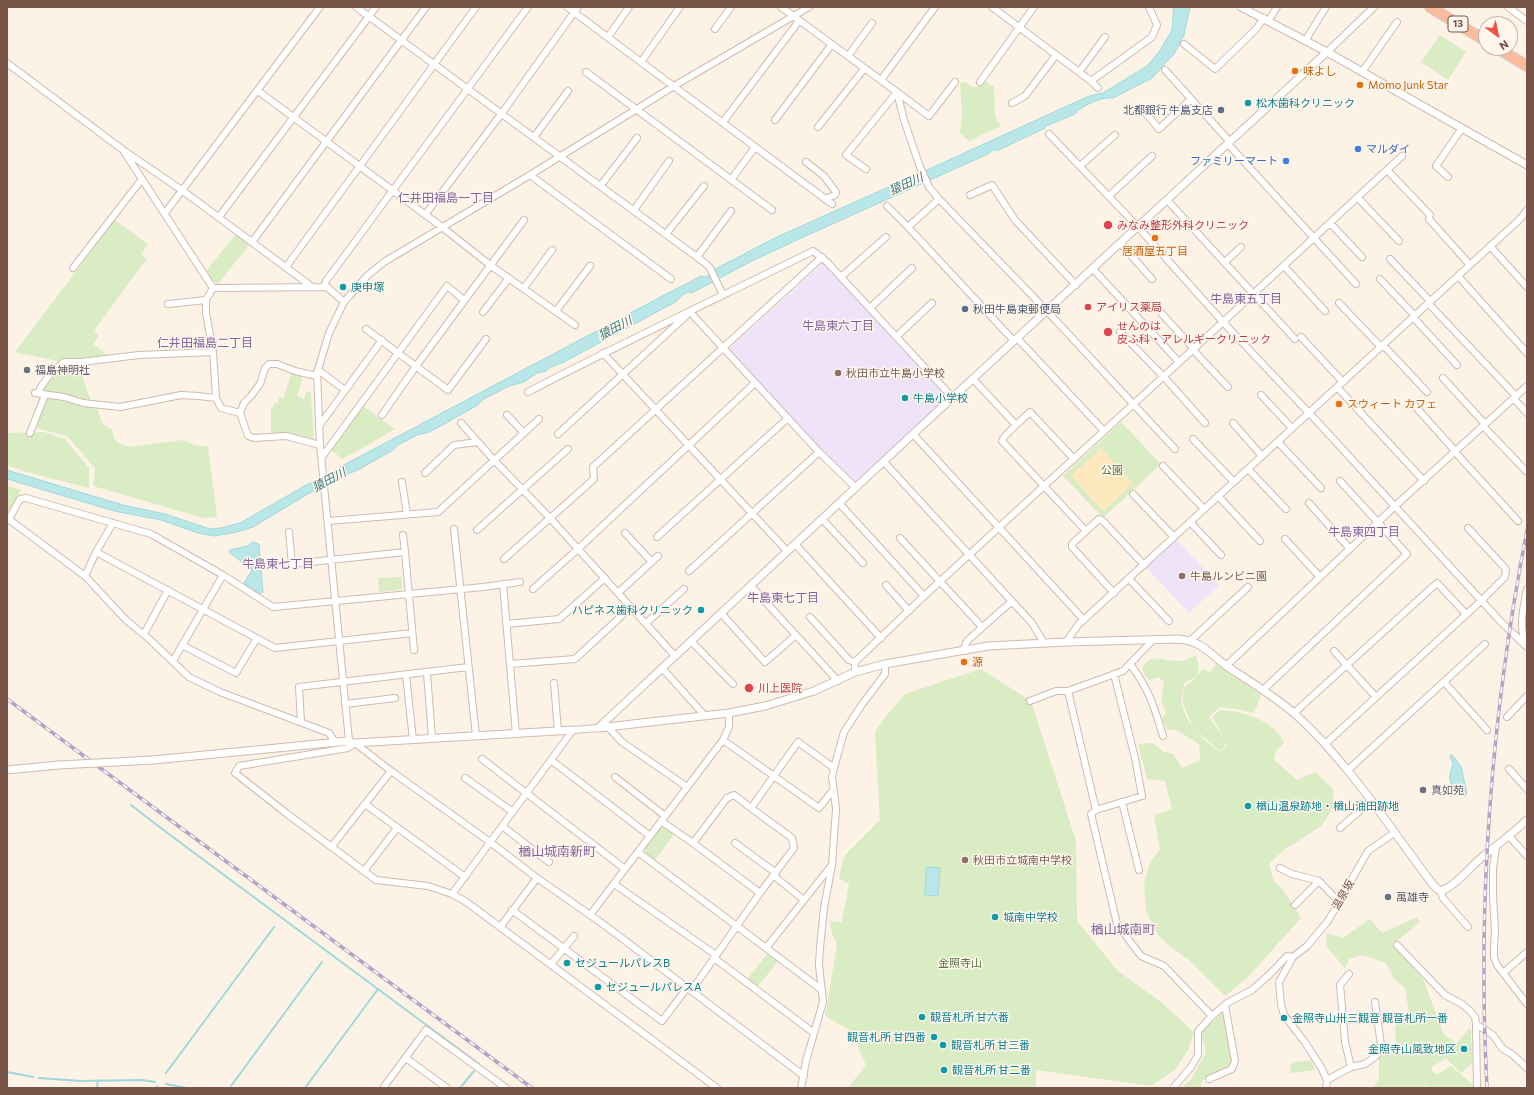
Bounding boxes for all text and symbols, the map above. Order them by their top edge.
road number: 13 [1448,16,1468,32]
north arrow [1478,16,1518,56]
text: N [1497,38,1511,53]
place label: 味よし [1303,64,1336,78]
marker: 味よし [1290,66,1300,76]
place label: Momo Junk Star [1368,78,1448,92]
marker: Momo Junk Star [1355,80,1365,90]
place label: 松木歯科クリニック [1256,96,1355,110]
marker: 松木歯科クリニック [1243,98,1253,108]
place label: 北都銀行 牛島支店 [1123,103,1213,117]
marker: 北都銀行 牛島支店 [1216,105,1226,115]
place label: マルダイ [1366,142,1410,156]
marker: マルダイ [1353,144,1363,154]
place label: ファミリーマート [1190,154,1278,168]
marker: ファミリーマート [1281,156,1291,166]
water label: 猿田川 [887,170,925,198]
district label: 仁井田福島一丁目 [398,191,494,205]
place label: みなみ整形外科クリニック [1117,218,1249,232]
marker: みなみ整形外科クリニック [1102,219,1114,231]
marker: 居酒屋五丁目 [1150,233,1160,243]
place label: 居酒屋五丁目 [1122,244,1188,258]
place label: 庚申塚 [351,280,384,294]
marker: 庚申塚 [338,282,348,292]
district label: 牛島東五丁目 [1210,292,1282,306]
place label: アイリス薬局 [1096,300,1162,314]
place label: 秋田牛島東郵便局 [973,302,1061,316]
marker: アイリス薬局 [1083,302,1093,312]
marker: 秋田牛島東郵便局 [960,304,970,314]
water label: 猿田川 [596,313,634,343]
district label: 牛島東六丁目 [802,319,874,333]
place label: せんのは 皮ふ科・アレルギークリニック [1117,319,1271,345]
marker: せんのは 皮ふ科・アレルギークリニック [1102,326,1114,338]
district label: 仁井田福島二丁目 [157,336,253,350]
place label: 福島神明社 [35,363,90,377]
marker: 福島神明社 [22,365,32,375]
place label: 秋田市立牛島小学校 [846,366,945,380]
marker: 秋田市立牛島小学校 [833,368,843,378]
place label: 牛島小学校 [913,391,968,405]
marker: 牛島小学校 [900,393,910,403]
place label: スウィート カフェ [1347,397,1437,411]
marker: スウィート カフェ [1334,399,1344,409]
park label: 公園 [1101,463,1123,477]
water label: 猿田川 [310,465,348,495]
district label: 牛島東四丁目 [1328,525,1400,539]
district label: 牛島東七丁目 [242,557,314,571]
place label: 牛島ルンビニ園 [1190,569,1267,583]
marker: 牛島ルンビニ園 [1177,571,1187,581]
district label: 牛島東七丁目 [747,591,819,605]
place label: ハピネス歯科クリニック [572,603,693,617]
marker: ハピネス歯科クリニック [696,605,706,615]
place label: 源 [972,655,983,669]
marker: 源 [959,657,969,667]
place label: 川上医院 [758,681,802,695]
marker: 川上医院 [743,682,755,694]
place label: 真如苑 [1431,783,1464,797]
marker: 真如苑 [1418,785,1428,795]
place label: 楢山温泉跡地・楢山油田跡地 [1256,799,1399,813]
marker: 楢山温泉跡地・楢山油田跡地 [1243,801,1253,811]
district label: 楢山城南新町 [518,844,596,860]
place label: 秋田市立城南中学校 [973,853,1072,867]
marker: 秋田市立城南中学校 [960,855,970,865]
street label: 温泉坂 [1329,877,1357,913]
place label: 萬雄寺 [1396,890,1429,904]
marker: 萬雄寺 [1383,892,1393,902]
place label: 城南中学校 [1003,910,1058,924]
marker: 城南中学校 [990,912,1000,922]
district label: 楢山城南町 [1091,922,1155,938]
place label: セジュールパレスB [575,956,670,970]
park label: 金照寺山 [938,956,982,970]
marker: セジュールパレスB [562,958,572,968]
place label: セジュールパレスA [606,980,702,994]
marker: セジュールパレスA [593,982,603,992]
place label: 観音札所 甘六番 [930,1010,1009,1024]
place label: 金照寺山卅三観音 観音札所一番 [1292,1011,1448,1025]
marker: 観音札所 甘六番 [917,1012,927,1022]
marker: 金照寺山卅三観音 観音札所一番 [1279,1013,1289,1023]
place label: 観音札所 甘四番 [847,1030,926,1044]
marker: 観音札所 甘四番 [929,1032,939,1042]
place label: 観音札所 甘三番 [951,1038,1030,1052]
marker: 観音札所 甘三番 [938,1040,948,1050]
place label: 金照寺山風致地区 [1368,1042,1456,1056]
marker: 金照寺山風致地区 [1459,1044,1469,1054]
place label: 観音札所 甘二番 [952,1063,1031,1077]
marker: 観音札所 甘二番 [939,1065,949,1075]

